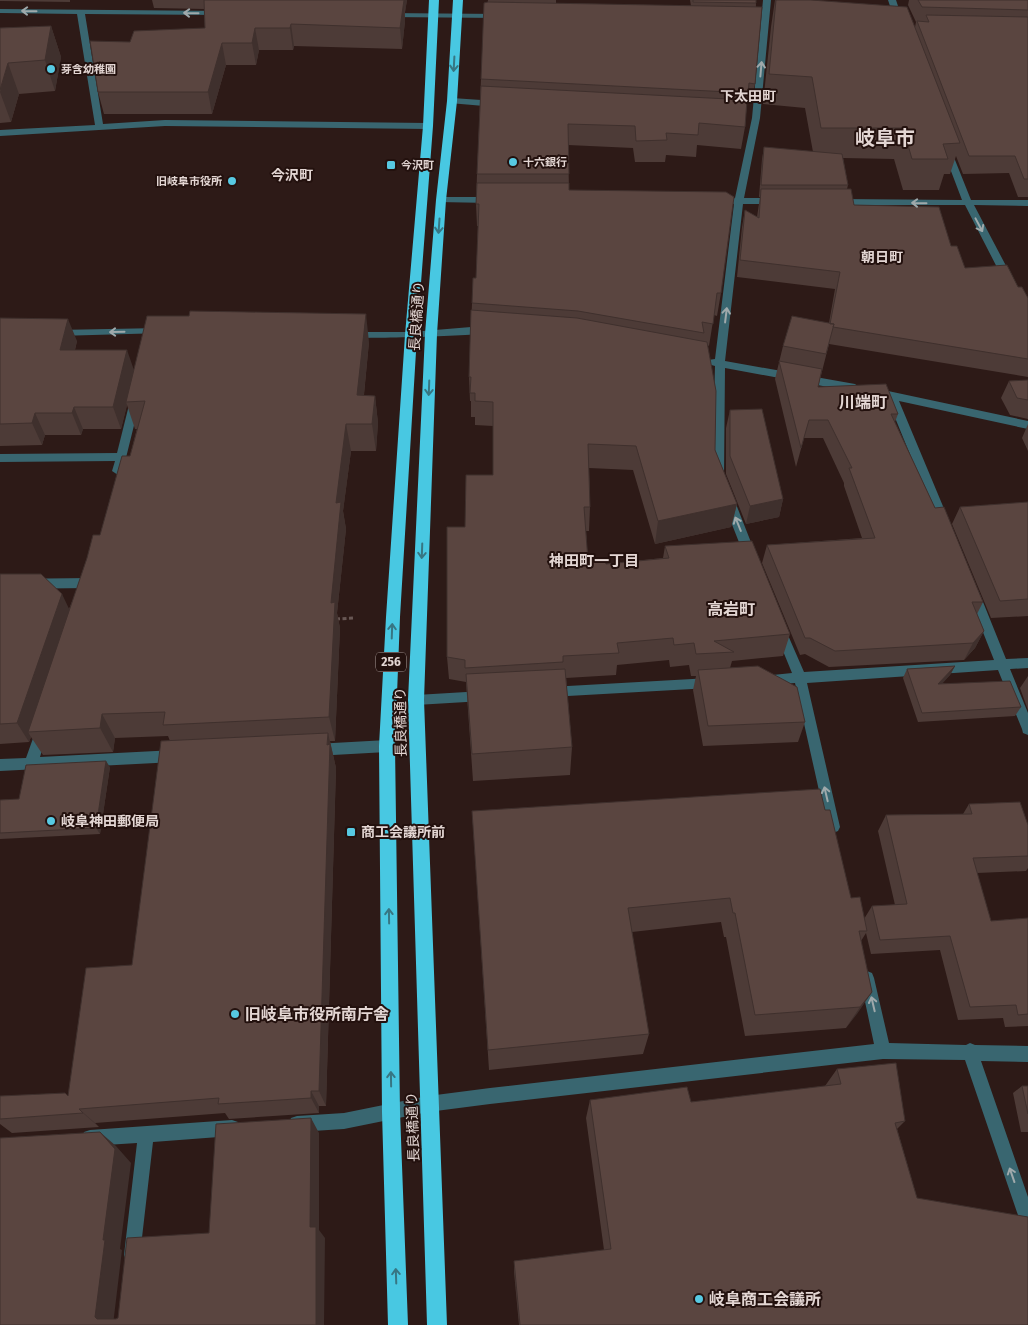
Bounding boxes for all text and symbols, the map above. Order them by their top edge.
one-way arrow [21,6,37,16]
one-way arrow [183,8,200,18]
one-way arrow [449,56,458,72]
one-way arrow [756,61,765,77]
marker: 芽含幼稚園 [45,63,57,75]
place label: 芽含幼稚園 [61,63,116,76]
district label: 下太田町 [720,88,776,105]
district label: 岐阜市 [855,126,915,150]
marker: 十六銀行 [507,156,519,168]
place label: 十六銀行 [523,156,567,169]
marker: 今沢町 [385,159,397,171]
place label: 今沢町 [401,159,434,172]
district label: 今沢町 [271,167,313,184]
place label: 旧岐阜市役所 [156,175,222,188]
marker: 旧岐阜市役所 [226,175,238,187]
one-way arrow [911,198,928,208]
one-way arrow [974,217,984,232]
one-way arrow [435,218,444,234]
district label: 朝日町 [861,249,903,266]
street label: 長良橋通り [406,280,428,352]
one-way arrow [721,308,731,324]
one-way arrow [109,327,126,337]
one-way arrow [424,380,433,396]
district label: 川端町 [839,393,887,412]
one-way arrow [732,517,742,532]
one-way arrow [417,542,427,558]
district label: 神田町一丁目 [548,552,639,570]
district label: 高岩町 [707,600,755,619]
one-way arrow [387,624,397,640]
road number: 256 [376,652,406,672]
street label: 長良橋通り [392,687,410,757]
one-way arrow [821,786,830,802]
place label: 岐阜神田郵便局 [61,813,159,830]
marker: 岐阜神田郵便局 [45,815,57,827]
place label: 商工会議所前 [361,824,445,841]
marker: 商工会議所前 [345,826,357,838]
one-way arrow [384,909,394,925]
one-way arrow [867,996,877,1012]
place label: 旧岐阜市役所南庁舎 [245,1005,389,1024]
marker: 旧岐阜市役所南庁舎 [229,1008,241,1020]
one-way arrow [386,1071,395,1087]
street label: 長良橋通り [403,1092,423,1162]
one-way arrow [1007,1167,1016,1183]
one-way arrow [391,1269,401,1285]
place label: 岐阜商工会議所 [709,1290,821,1309]
marker: 岐阜商工会議所 [693,1293,705,1305]

